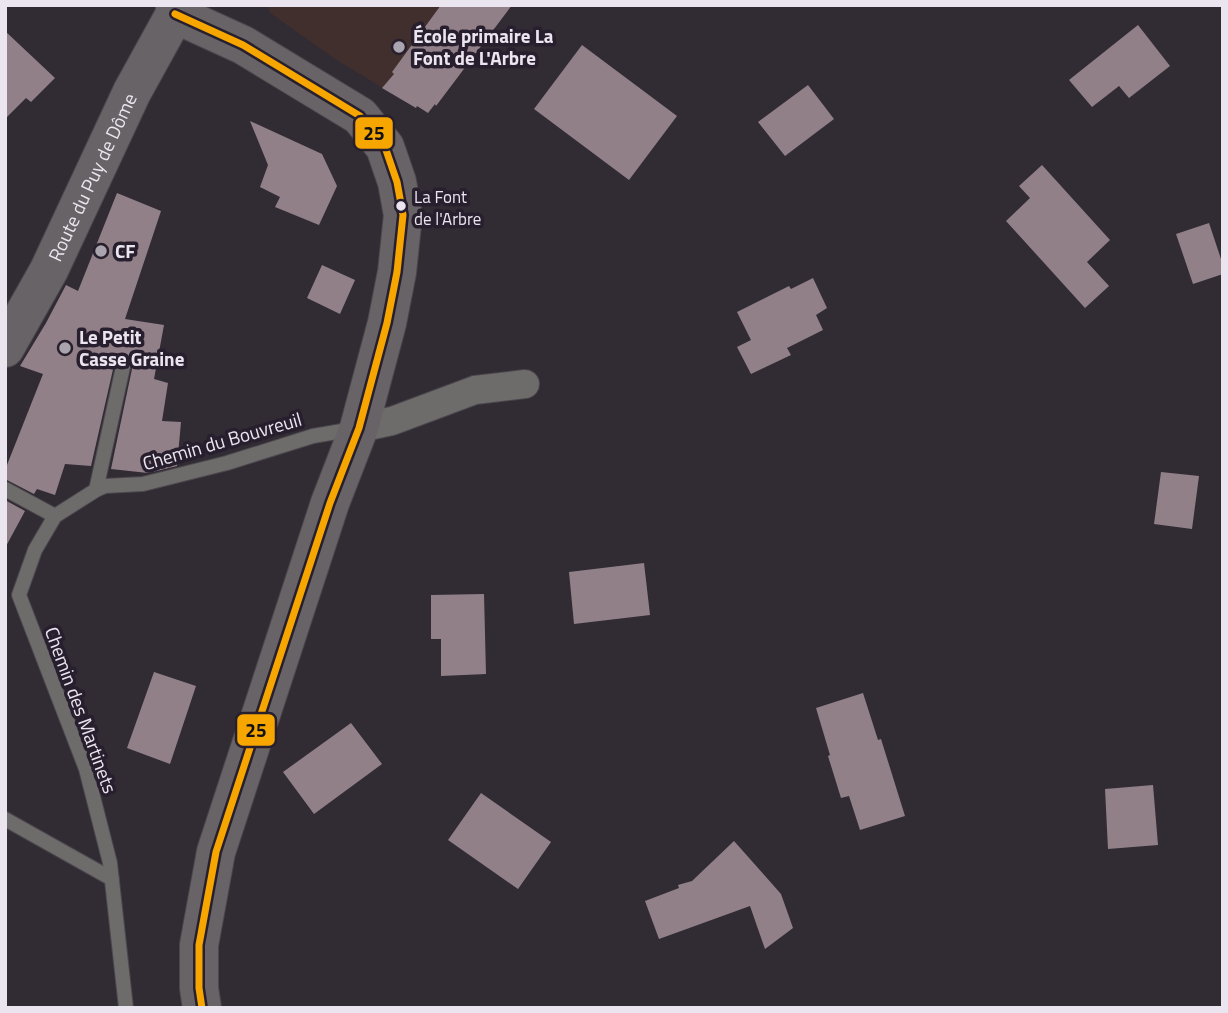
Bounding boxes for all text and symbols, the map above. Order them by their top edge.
place label: École primaire La Font de L'Arbre [413,21,554,72]
marker: École primaire La Font de L'Arbre [391,39,407,55]
street label: Route du Puy de Dôme [40,88,144,266]
line badge: 25 [354,116,394,150]
text: 25 [363,118,385,147]
place label: La Font de l'Arbre [414,184,481,232]
marker: La Font de l'Arbre [394,199,408,213]
place label: CF [115,236,135,265]
marker: CF [93,243,109,259]
place label: Le Petit Casse Graine [79,322,185,373]
marker: Le Petit Casse Graine [57,340,73,356]
street label: Chemin du Bouvreuil [139,404,305,477]
street label: Chemin des Martinets [38,622,125,797]
line badge: 25 [236,713,276,747]
text: 25 [245,715,267,744]

